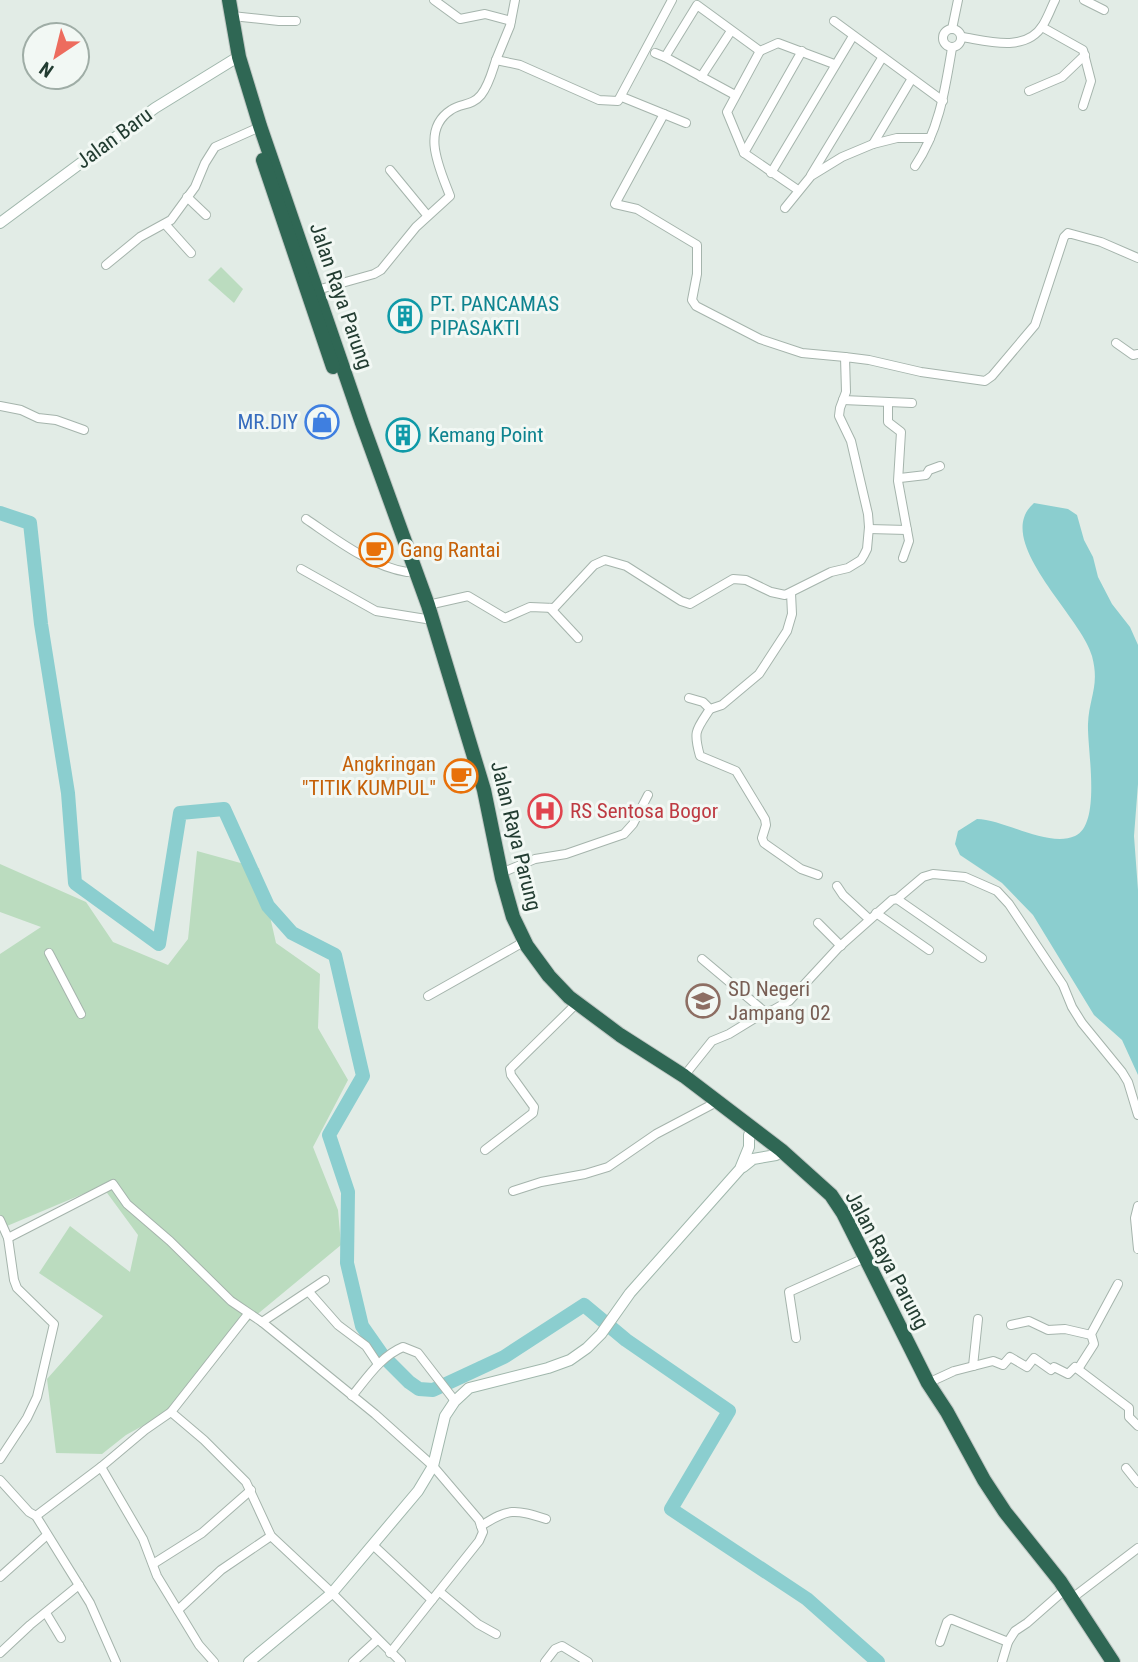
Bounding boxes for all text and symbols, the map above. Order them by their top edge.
north arrow [21,21,91,91]
text: N [35,57,58,82]
street label: Jalan Baru [71,102,157,174]
street label: Jalan Raya Parung [305,220,377,372]
place label: PT. PANCAMAS PIPASAKTI [430,292,559,340]
building icon: PT. PANCAMAS PIPASAKTI [386,297,424,335]
shop icon: MR.DIY [303,403,341,441]
place label: MR.DIY [237,410,298,434]
building icon: Kemang Point [384,416,422,454]
place label: Kemang Point [428,423,544,447]
cafe icon: Gang Rantai [357,531,395,569]
place label: Gang Rantai [400,538,500,562]
place label: Angkringan "TITIK KUMPUL" [302,752,436,800]
cafe icon: Angkringan "TITIK KUMPUL" [442,757,480,795]
street label: Jalan Raya Parung [486,759,546,913]
hospital icon: RS Sentosa Bogor [526,792,564,830]
place label: RS Sentosa Bogor [570,799,718,823]
place label: SD Negeri Jampang 02 [728,977,831,1025]
school or university icon: SD Negeri Jampang 02 [684,982,722,1020]
street label: Jalan Raya Parung [840,1187,934,1333]

